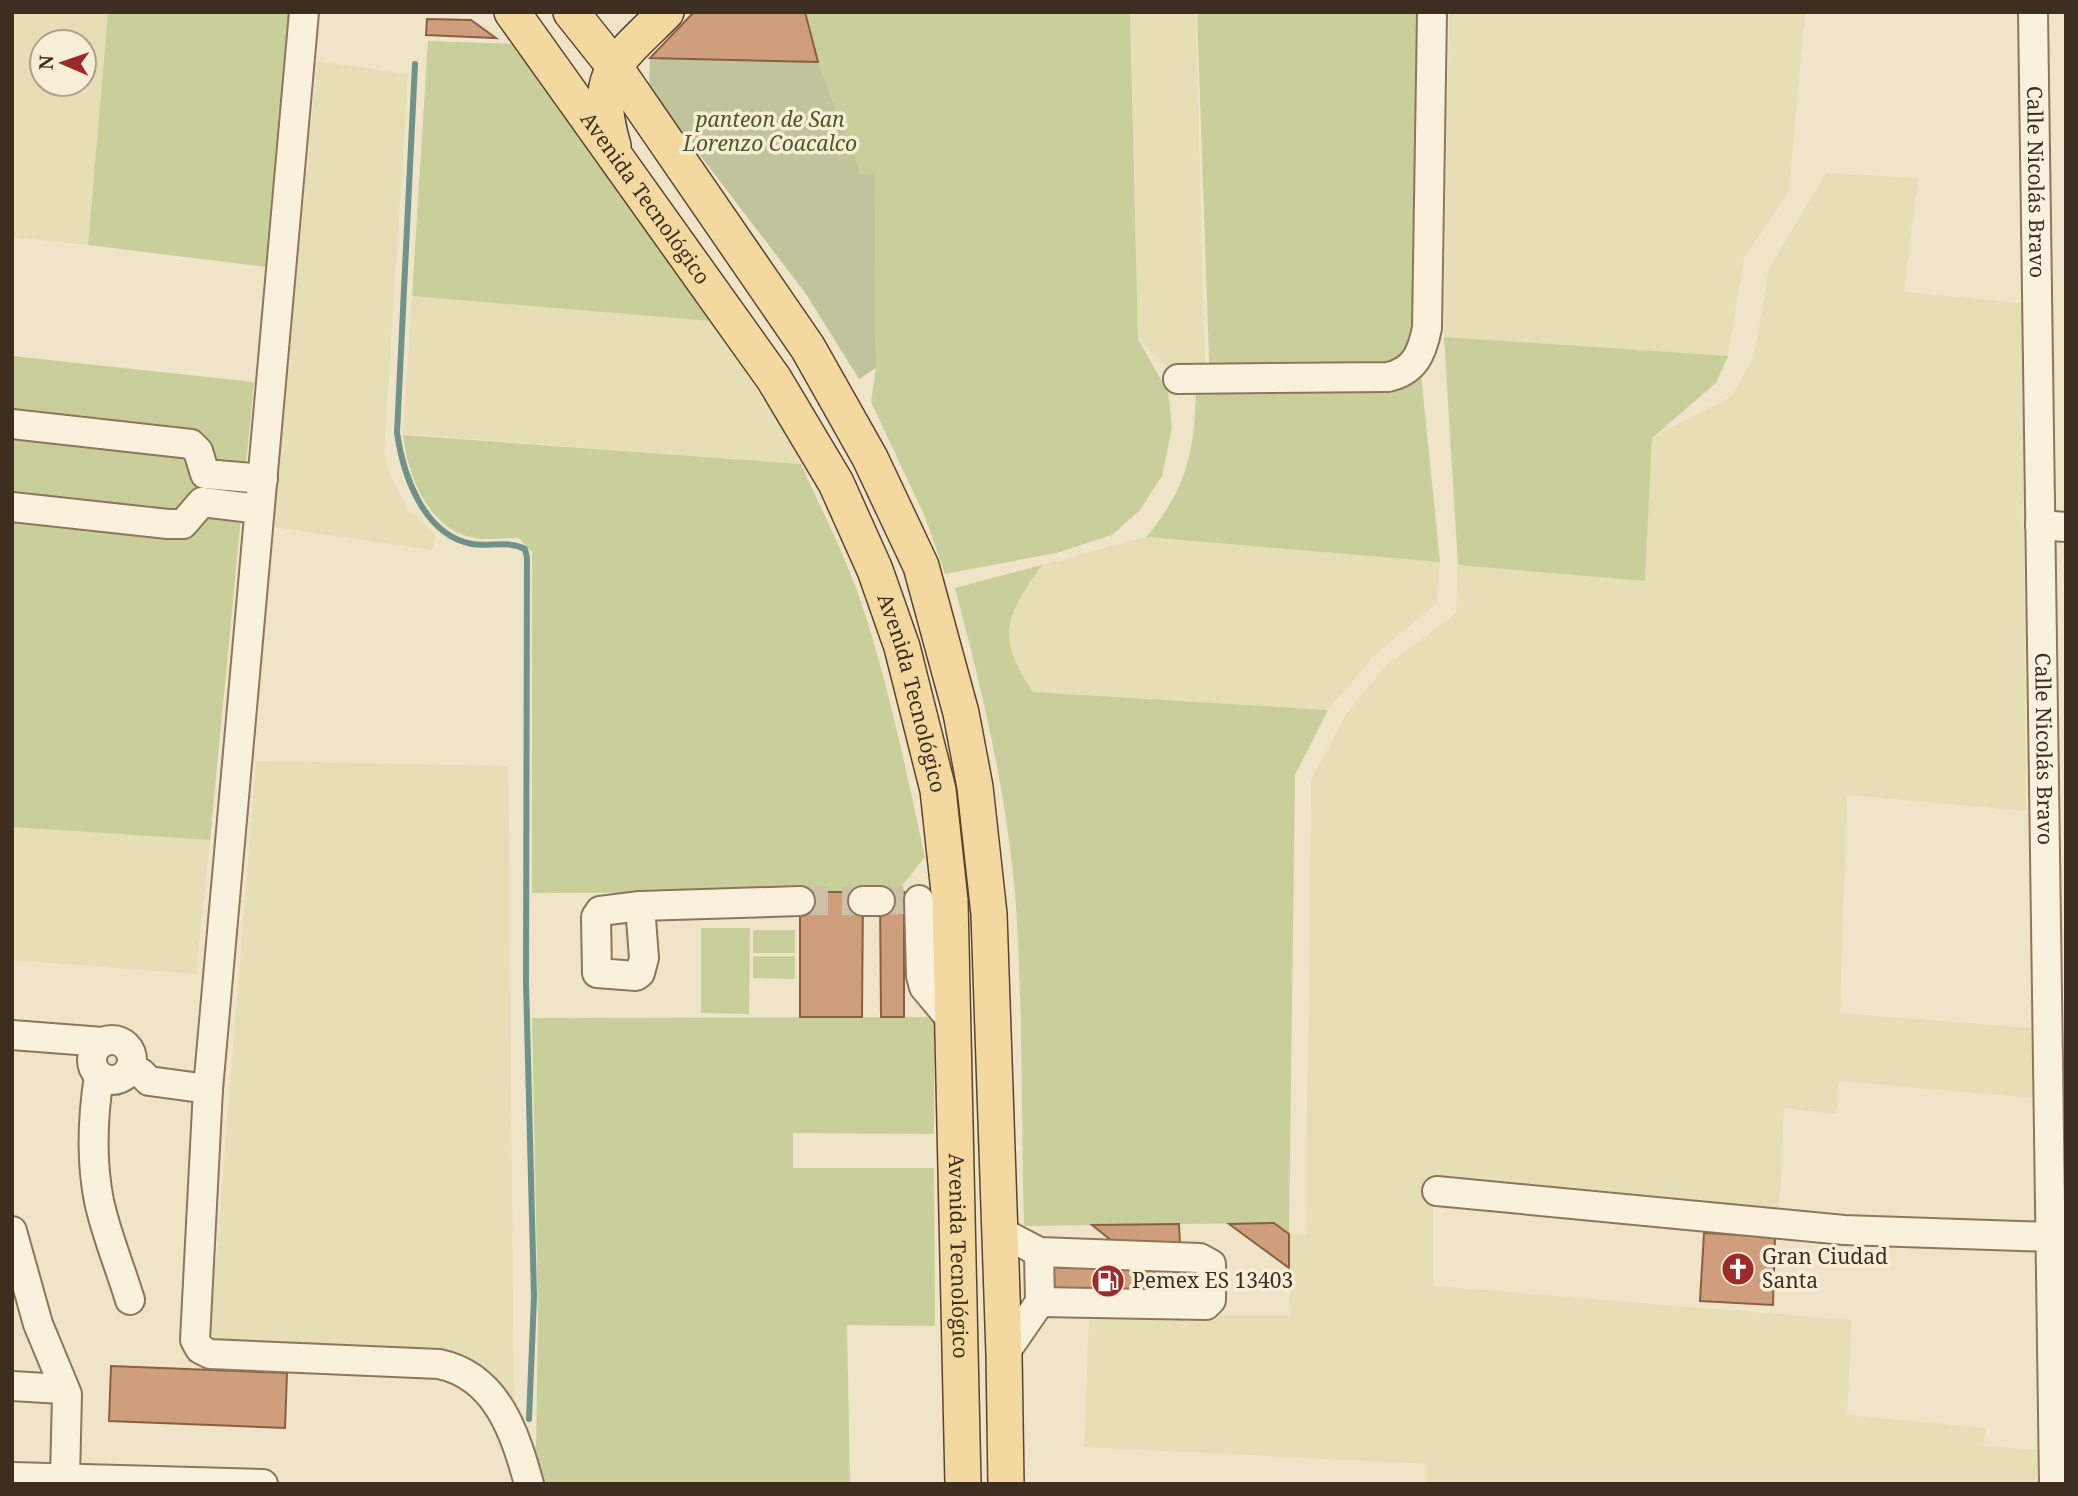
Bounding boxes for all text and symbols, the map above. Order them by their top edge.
north arrow [28,28,98,98]
text: N [33,54,59,70]
street label: Calle Nicolás Bravo [2021,86,2052,278]
park label: panteon de San Lorenzo Coacalco [682,105,857,157]
street label: Avenida Tecnológico [575,106,717,290]
street label: Avenida Tecnológico [871,589,953,796]
street label: Calle Nicolás Bravo [2029,653,2060,845]
street label: Avenida Tecnológico [943,1153,975,1359]
place label: Gran Ciudad Santa [1762,1242,1888,1294]
church icon: Gran Ciudad Santa [1719,1250,1757,1288]
fuel station icon: Pemex ES 13403 [1089,1262,1127,1300]
place label: Pemex ES 13403 [1132,1266,1293,1294]

